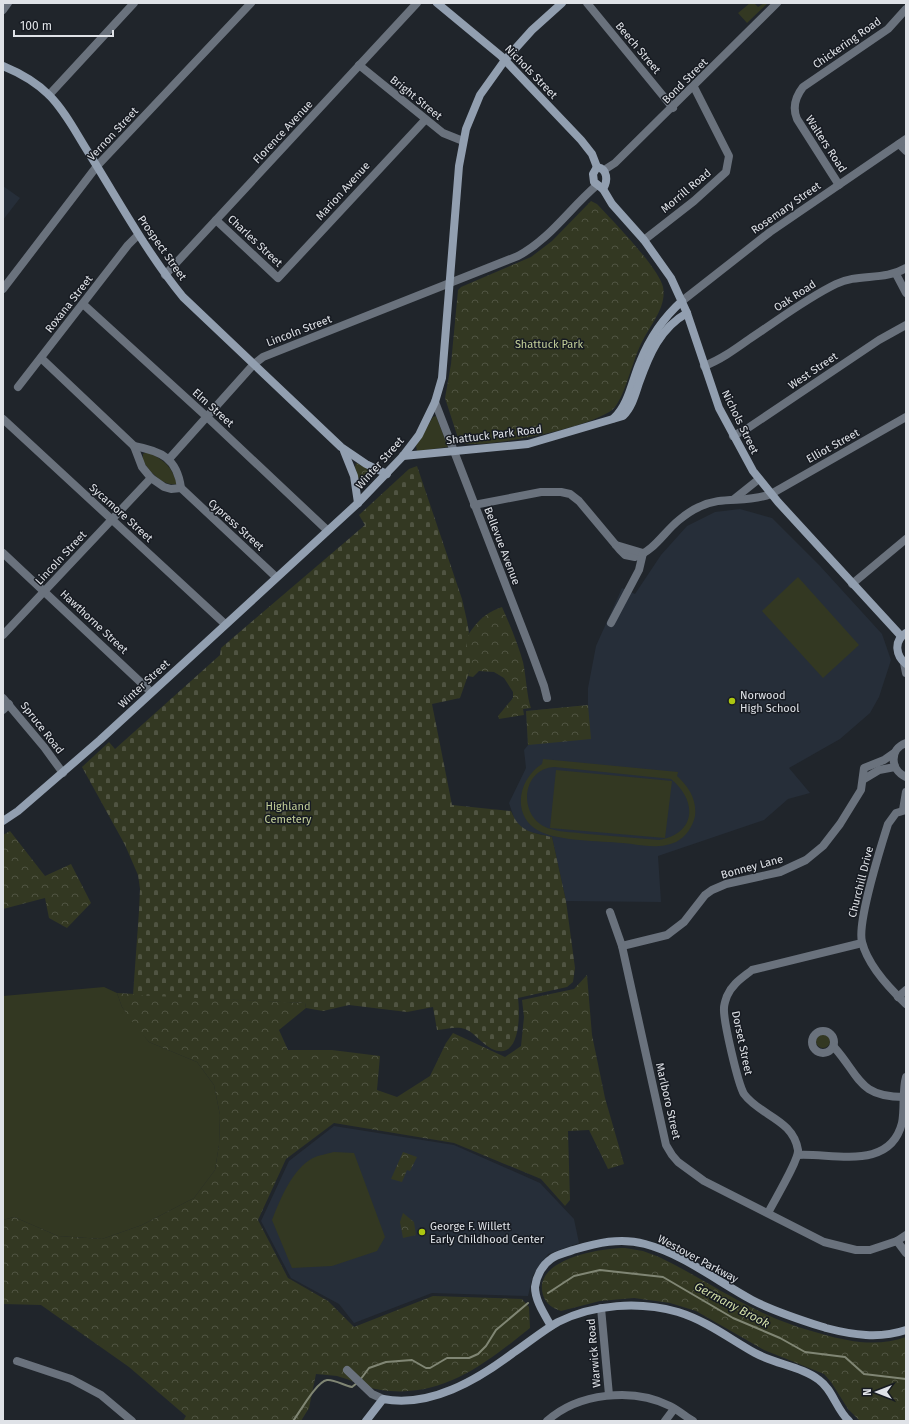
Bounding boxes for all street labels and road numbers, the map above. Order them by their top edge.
street label: Chickering Road [810,15,884,71]
street label: Beech Street [613,20,663,76]
street label: Nichols Street [502,42,560,102]
street label: Bond Street [660,56,710,106]
street label: Bright Street [387,73,445,123]
street label: Florence Avenue [250,98,316,166]
street label: Vernon Street [85,105,141,163]
street label: Walters Road [803,113,849,175]
street label: Marion Avenue [313,159,373,223]
street label: Morrill Road [658,166,714,216]
street label: Rosemary Street [749,179,823,237]
street label: Charles Street [225,212,285,270]
street label: Prospect Street [135,213,189,283]
street label: Roxana Street [43,273,95,335]
street label: Oak Road [772,278,818,314]
street label: Lincoln Street [264,313,334,349]
street label: West Street [786,350,840,392]
street label: Elm Street [190,386,236,430]
street label: Nichols Street [719,388,761,456]
street label: Shattuck Park Road [445,423,543,447]
street label: Elliot Street [804,426,862,466]
street label: Winter Street [353,434,407,492]
street label: Sycamore Street [87,481,155,545]
street label: Cypress Street [205,497,267,553]
street label: Bellevue Avenue [481,505,523,587]
street label: Lincoln Street [33,528,89,588]
street label: Hawthorne Street [58,587,130,657]
street label: Winter Street [116,657,172,711]
street label: Spruce Road [18,699,66,757]
street label: Churchill Drive [846,845,876,919]
street label: Bonney Lane [719,852,785,882]
street label: Dorset Street [729,1010,755,1076]
street label: Marlboro Street [653,1061,683,1141]
street label: Westover Parkway [655,1232,741,1286]
street label: Warwick Road [585,1318,603,1388]

